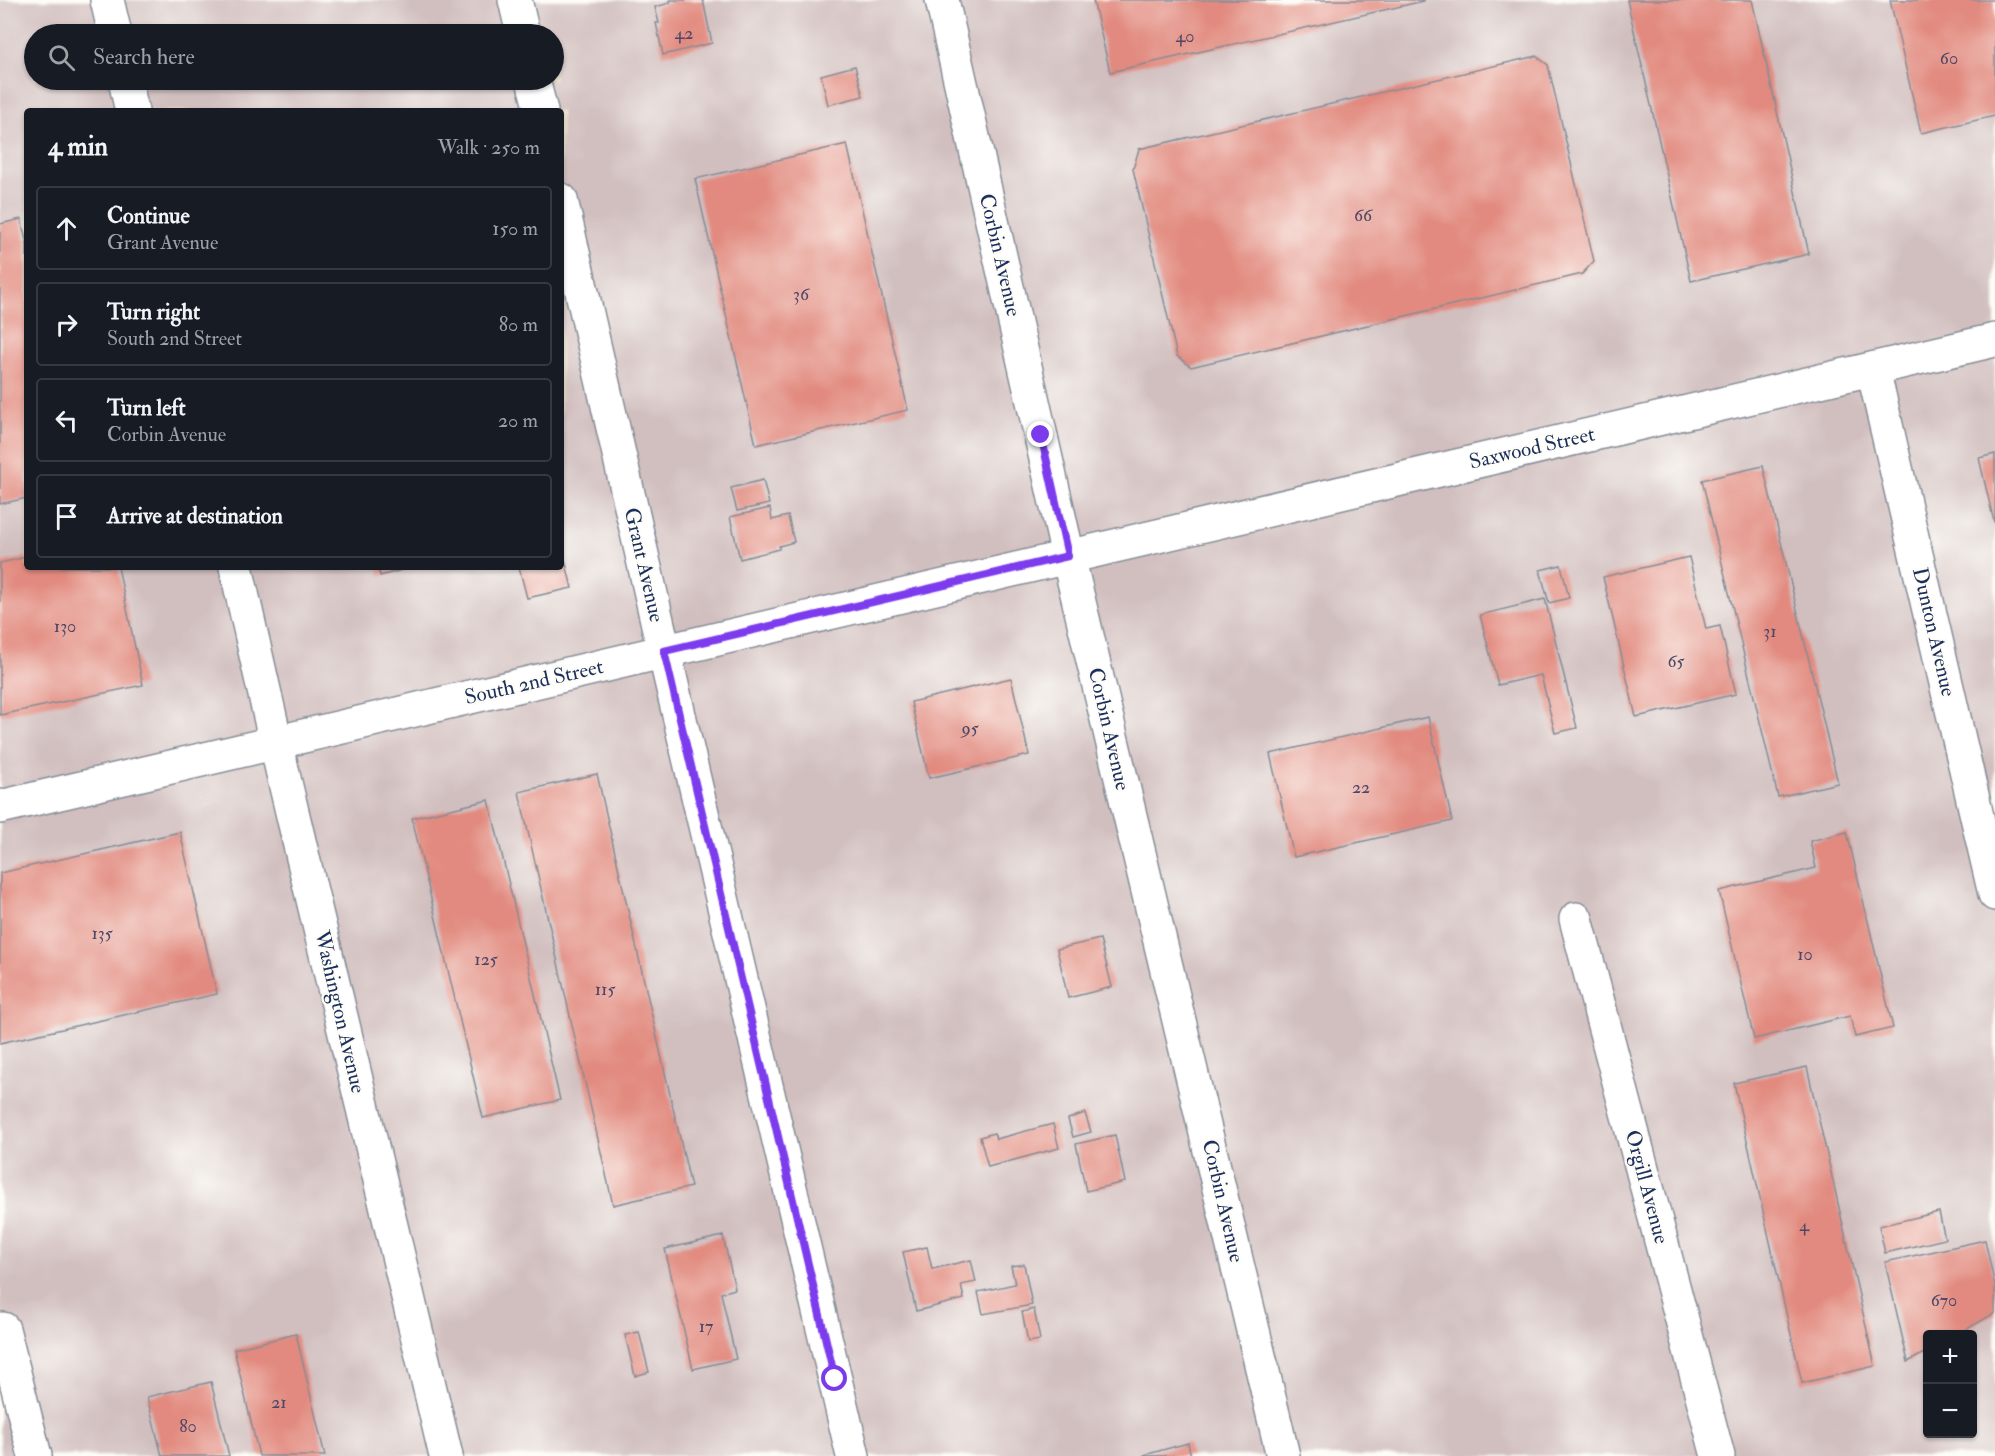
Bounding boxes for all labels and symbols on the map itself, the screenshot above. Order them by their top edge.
house number: 42 [675,22,693,45]
house number: 40 [1176,25,1194,48]
house number: 60 [1940,47,1958,70]
street label: Corbin Avenue [973,191,1027,319]
house number: 66 [1354,204,1373,227]
house number: 36 [793,283,810,306]
street label: Saxwood Street [1467,420,1598,476]
route end [1027,421,1053,447]
street label: Grant Avenue [618,505,670,625]
street label: Dunton Avenue [1906,565,1962,699]
house number: 130 [54,615,76,638]
house number: 31 [1763,620,1777,643]
house number: 65 [1668,650,1685,673]
street label: South 2nd Street [462,653,606,711]
street label: Corbin Avenue [1082,665,1136,793]
house number: 95 [959,717,979,740]
house number: 22 [1352,776,1370,799]
house number: 135 [91,922,113,945]
street label: Washington Avenue [308,927,372,1096]
house number: 10 [1797,943,1813,966]
house number: 125 [474,948,498,971]
house number: 115 [595,978,615,1001]
street label: Orgill Avenue [1619,1127,1675,1247]
street label: Corbin Avenue [1196,1137,1250,1265]
house number: 4 [1799,1214,1810,1237]
house number: 670 [1931,1289,1957,1312]
house number: 17 [699,1315,713,1338]
route start [821,1365,847,1391]
house number: 21 [271,1391,287,1414]
house number: 80 [179,1415,197,1438]

